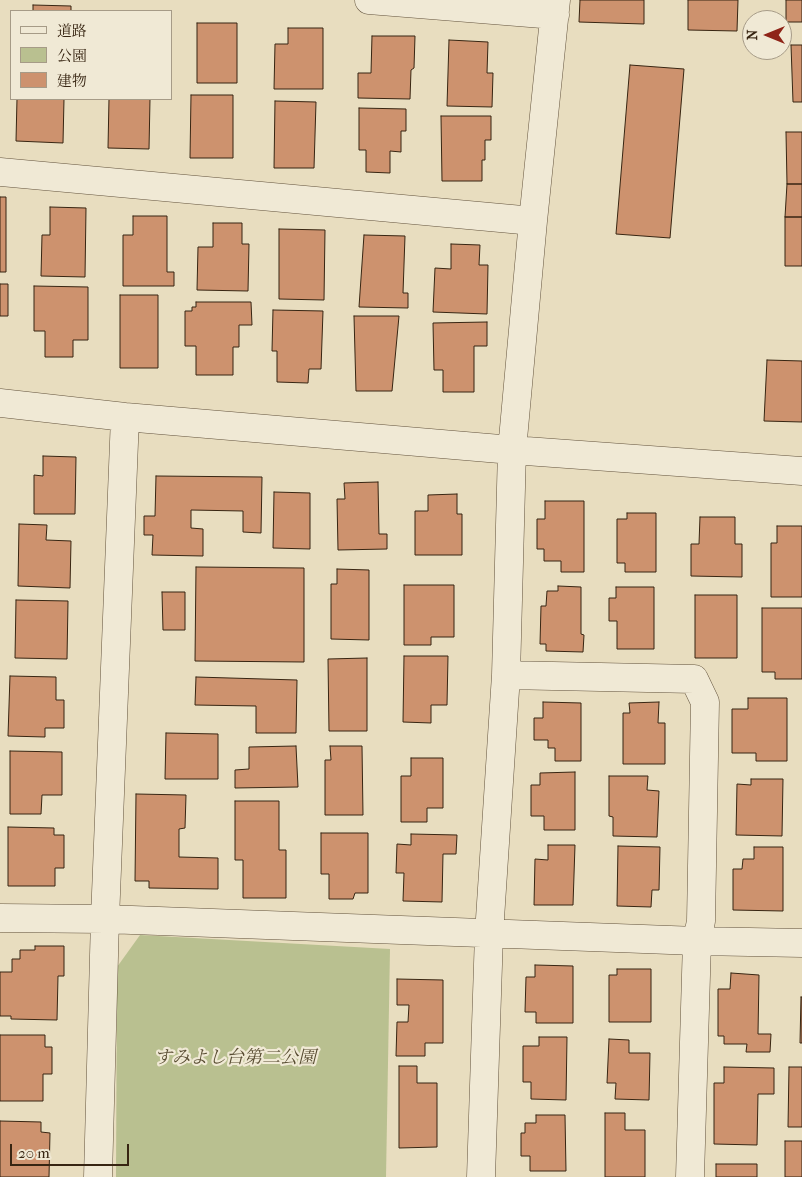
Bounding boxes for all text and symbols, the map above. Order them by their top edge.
legend [10,10,172,100]
north arrow [742,10,792,60]
text: 道路 [57,22,87,40]
text: N [744,30,761,40]
text: 公園 [57,47,87,65]
text: 建物 [57,72,87,90]
park label: すみよし台第二公園 [154,1048,316,1070]
scale bar [12,1134,131,1166]
text: 20 m [18,1144,50,1162]

